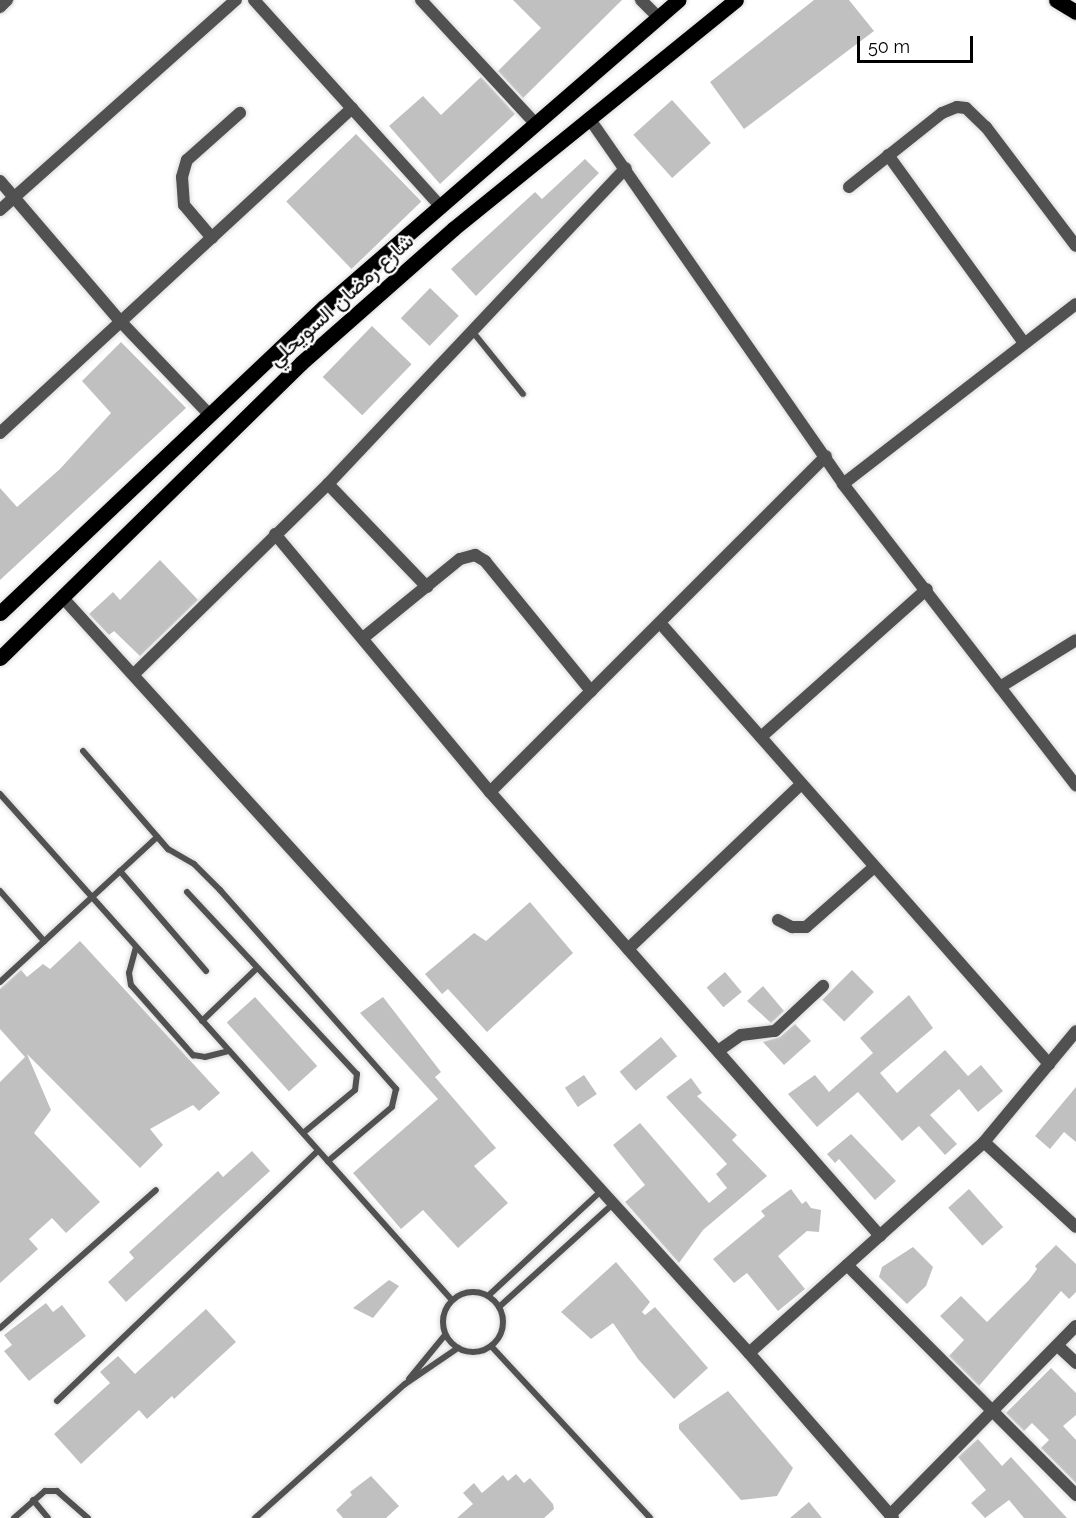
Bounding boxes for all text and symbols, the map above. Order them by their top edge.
scale bar [860,24,976,62]
text: 50 m [868,36,910,57]
street label: شارع رمضان السويحلي [263,228,419,372]

